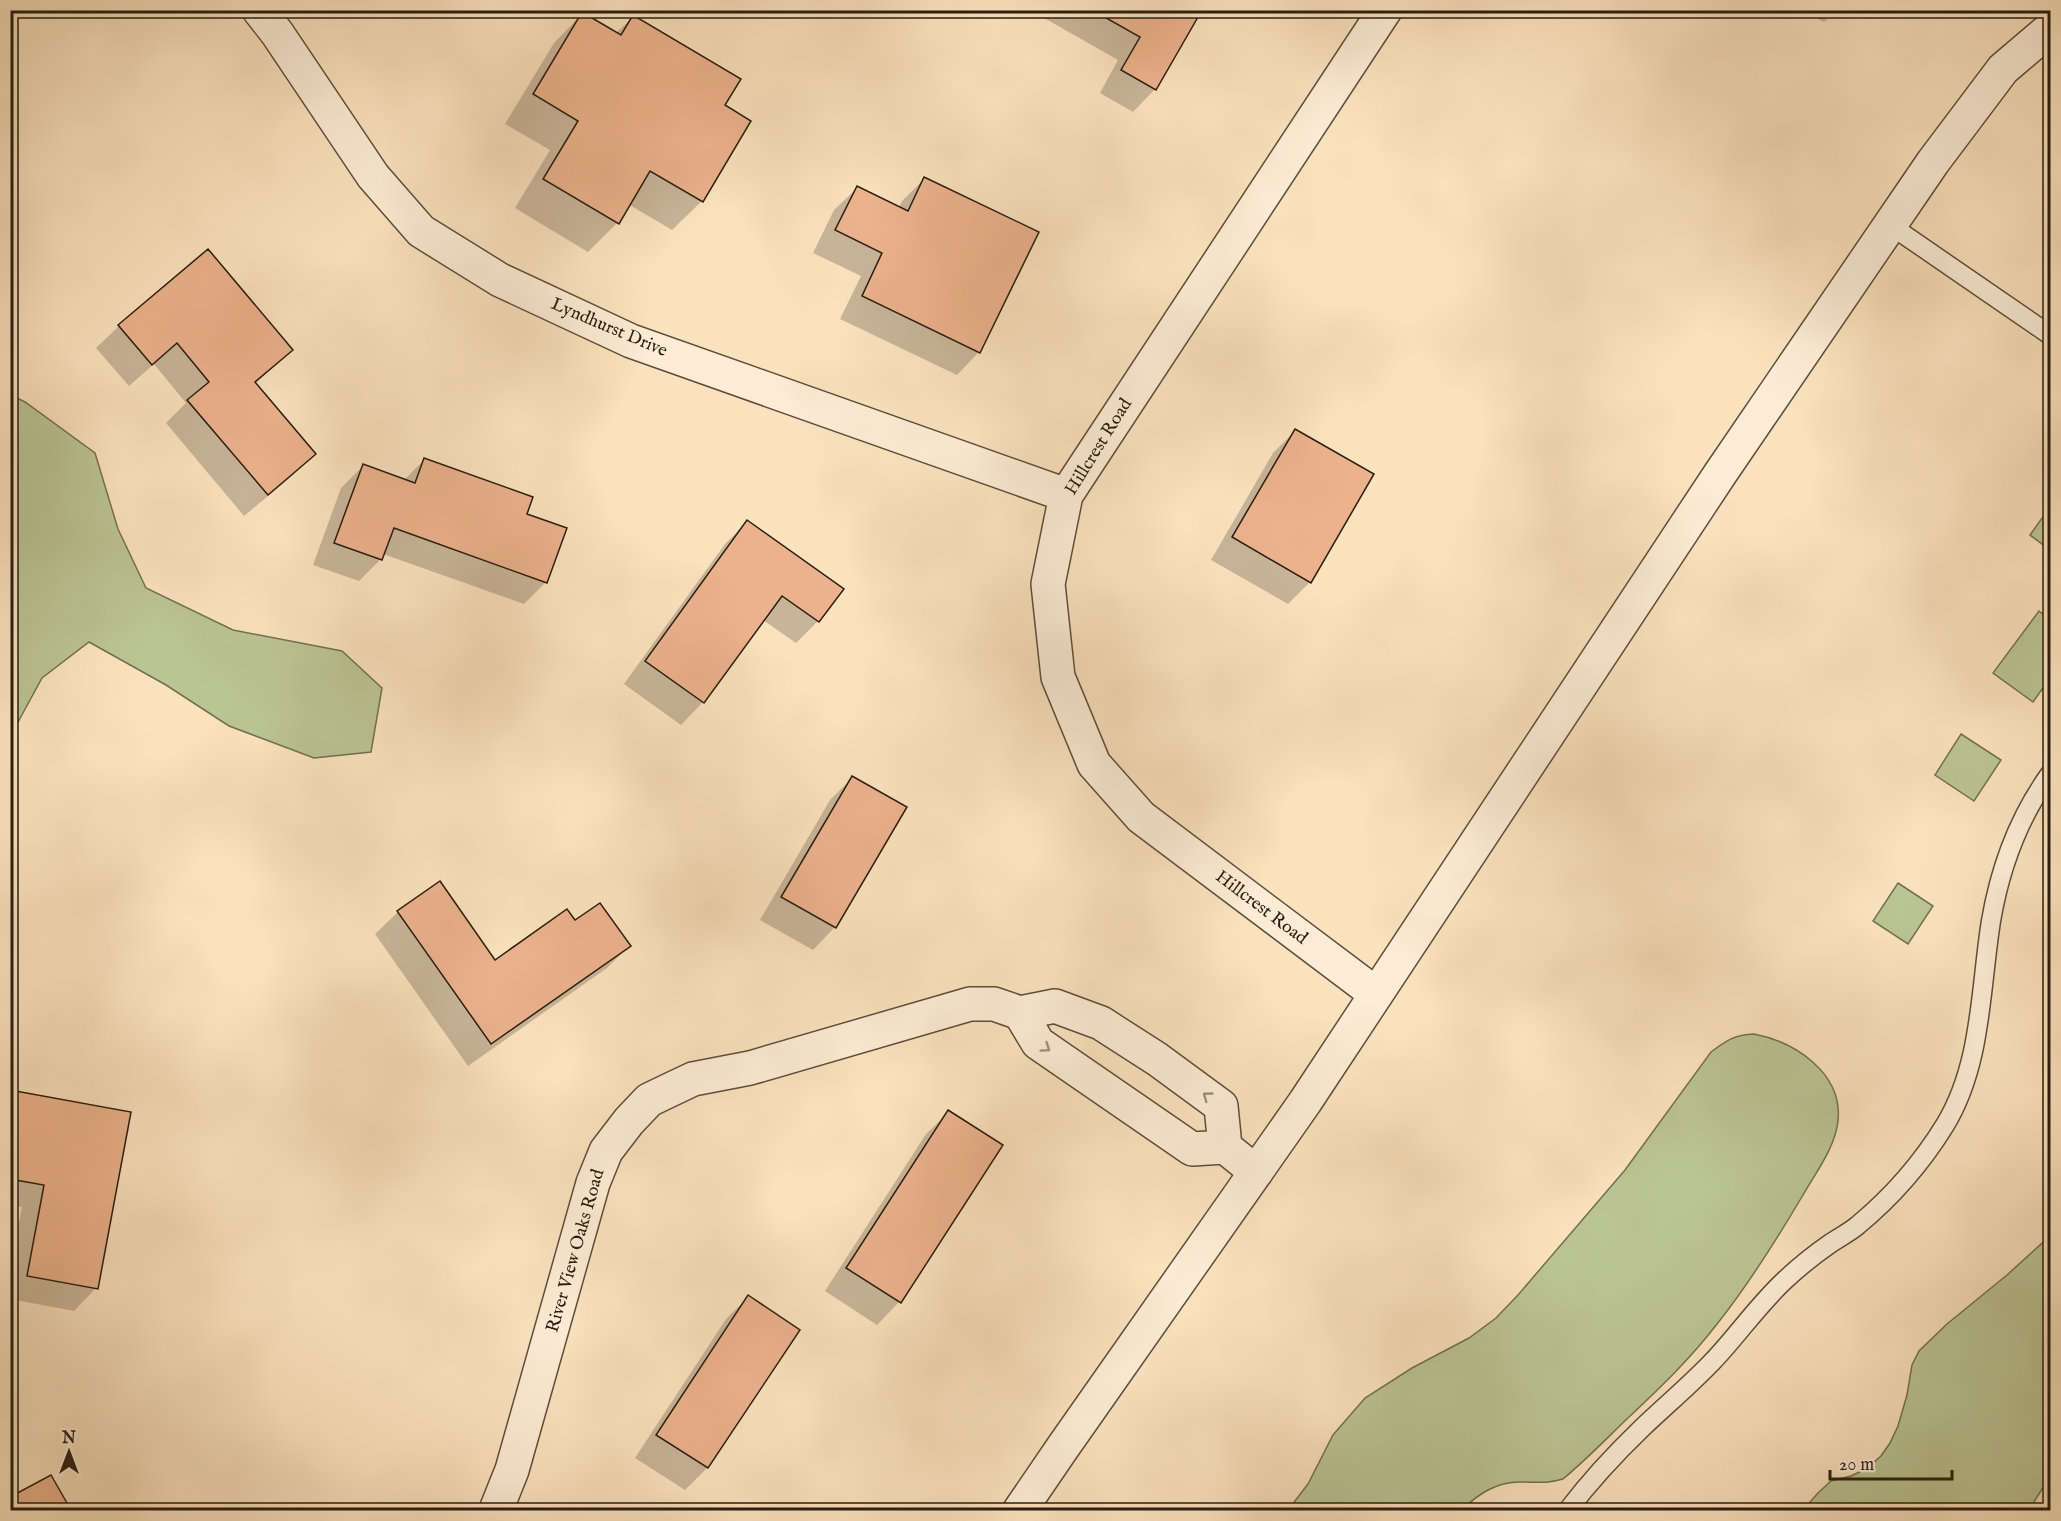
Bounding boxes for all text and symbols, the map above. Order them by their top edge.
street label: Lyndhurst Drive [547,293,671,363]
street label: Hillcrest Road [1060,394,1138,500]
street label: Hillcrest Road [1210,866,1312,950]
one-way arrow [1039,1041,1050,1052]
one-way arrow [1202,1092,1213,1103]
street label: River View Oaks Road [542,1166,610,1335]
north arrow [39,1422,99,1482]
text: N [61,1429,76,1449]
scale bar [1830,1443,1952,1481]
text: 20 m [1839,1454,1874,1477]

